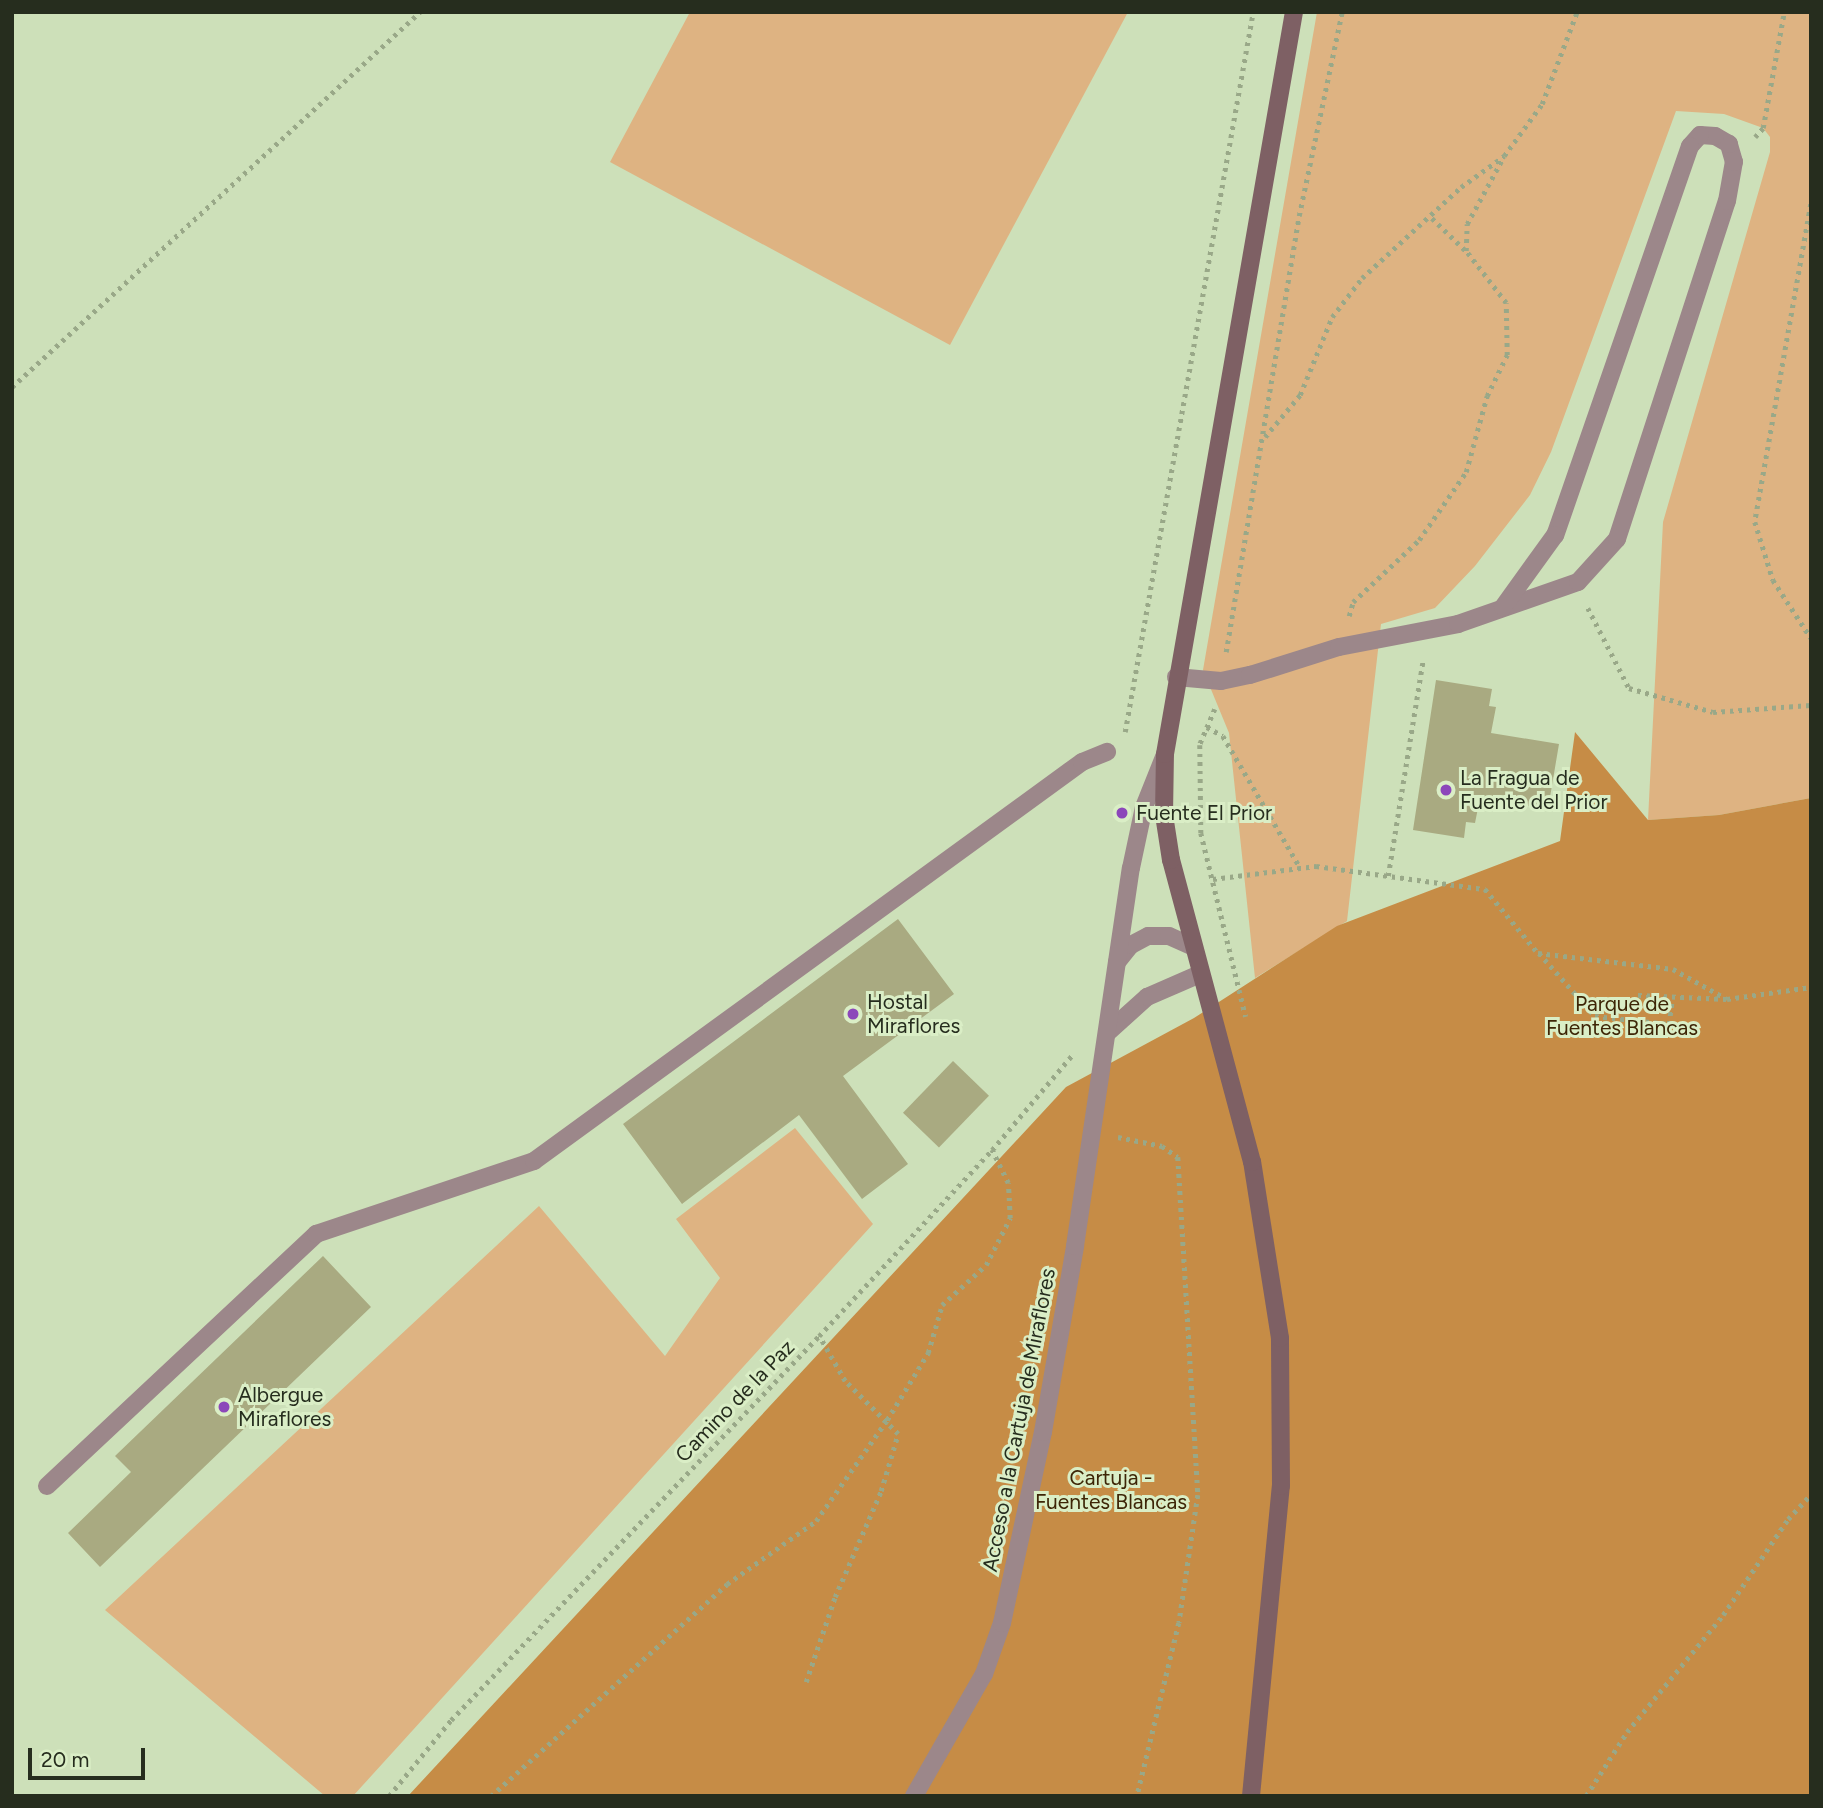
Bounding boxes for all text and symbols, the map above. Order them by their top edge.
place label: La Fragua de Fuente del Prior [1460,765,1608,815]
marker: La Fragua de Fuente del Prior [1438,782,1454,798]
place label: Fuente El Prior [1136,800,1272,826]
marker: Fuente El Prior [1114,805,1130,821]
place label: Hostal Miraflores [867,989,960,1039]
park label: Parque de Fuentes Blancas [1546,991,1698,1041]
marker: Hostal Miraflores [845,1006,861,1022]
street label: Acceso a la Cartuja de Miraflores [977,1266,1061,1574]
street label: Camino de la Paz [670,1335,800,1467]
place label: Albergue Miraflores [238,1382,331,1432]
marker: Albergue Miraflores [216,1399,232,1415]
park label: Cartuja - Fuentes Blancas [1035,1465,1187,1515]
scale bar [32,1734,149,1778]
text: 20 m [41,1747,89,1772]

